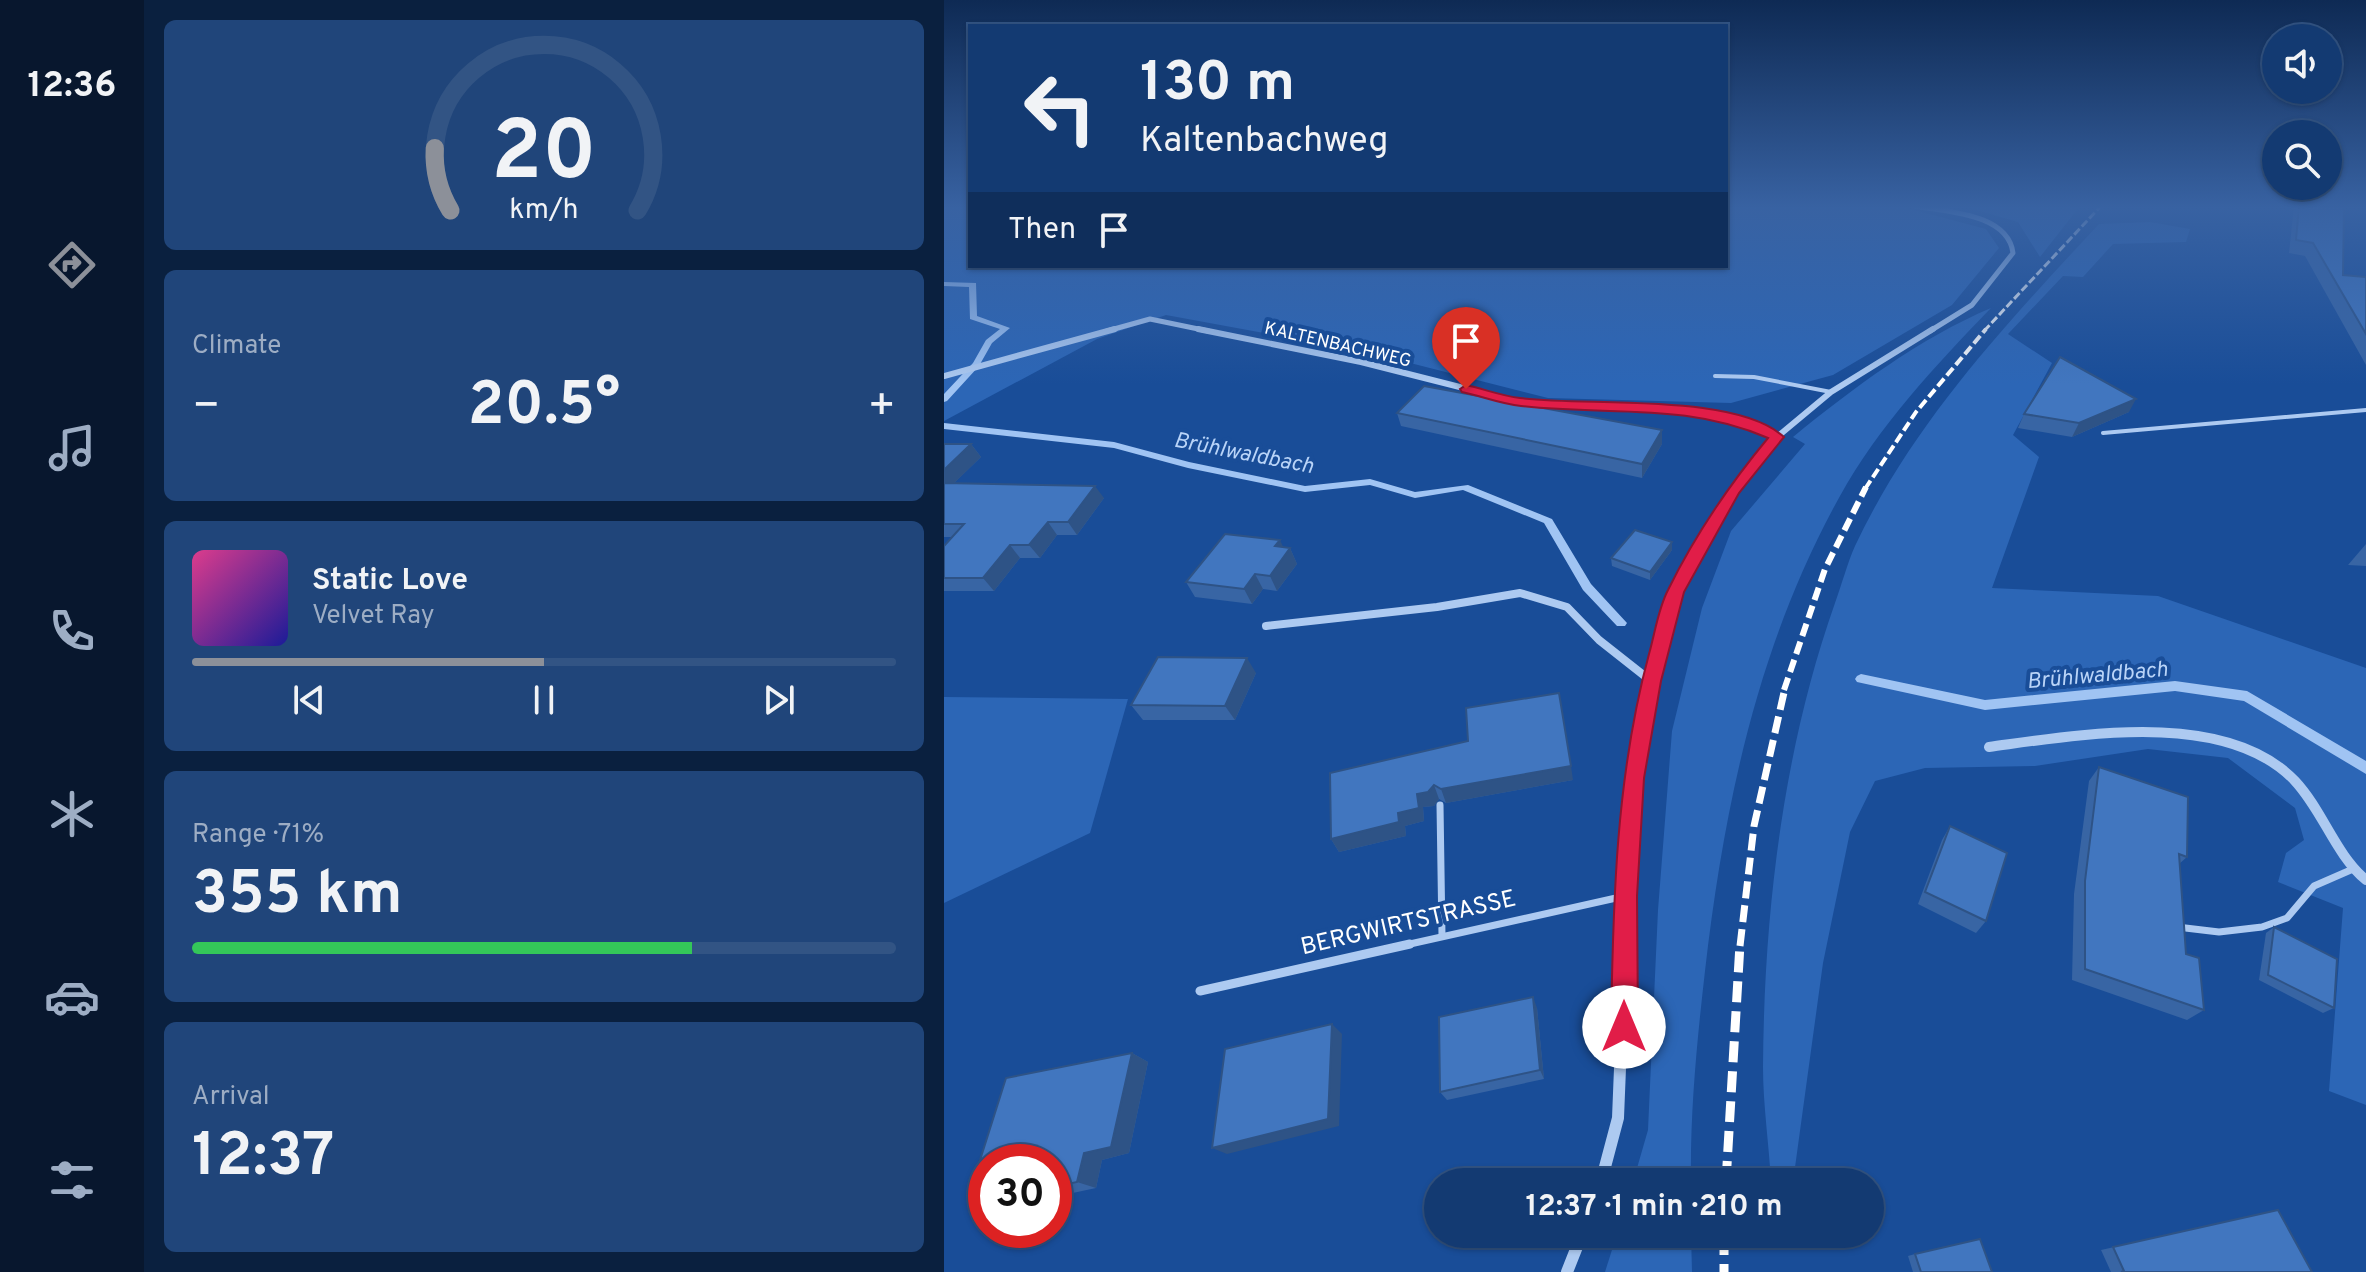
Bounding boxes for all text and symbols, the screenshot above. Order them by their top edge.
map controls [2262,24,2342,200]
button: sound [2262,24,2342,104]
text: 130 m [1140,50,1295,120]
icon: left [1008,56,1112,160]
text: 12:36 [28,64,116,110]
text: 20 [491,104,597,209]
text: Kaltenbachweg [1140,119,1389,165]
button: search [2262,120,2342,200]
text: km/h [509,193,579,229]
icon: arrive [1092,208,1136,252]
text: Then [1008,212,1076,249]
icon: directions [44,237,100,293]
pin [1432,307,1500,389]
street label: KALTENBACHWEG [1262,317,1413,374]
icon: arrive [1444,319,1488,363]
text: Climate [192,330,281,363]
text: 20.5° [468,370,620,446]
text: − [192,380,220,436]
text: + [868,380,896,436]
icon: music [44,420,100,476]
water label: Brühlwaldbach [1171,428,1316,481]
text: Static Love [312,563,468,600]
text: Velvet Ray [312,600,435,633]
icon: phone [44,603,100,659]
water label: Brühlwaldbach [2026,657,2169,696]
icon: previous [287,678,331,722]
icon: pause [522,678,566,722]
icon: next [757,678,801,722]
icon: climate [44,786,100,842]
text: Range · 71% [192,819,324,852]
text: 355 km [192,859,403,935]
street label: BERGWIRTSTRASSE [1298,885,1519,963]
icon: car [44,969,100,1025]
position arrow [1582,985,1666,1069]
text: Arrival [192,1081,270,1114]
text: 12:37 [192,1121,334,1197]
speed limit sign: 30 [968,1144,1072,1248]
icon: filters [44,1152,100,1208]
text: 12:37 · 1 min · 210 m [1525,1189,1783,1226]

